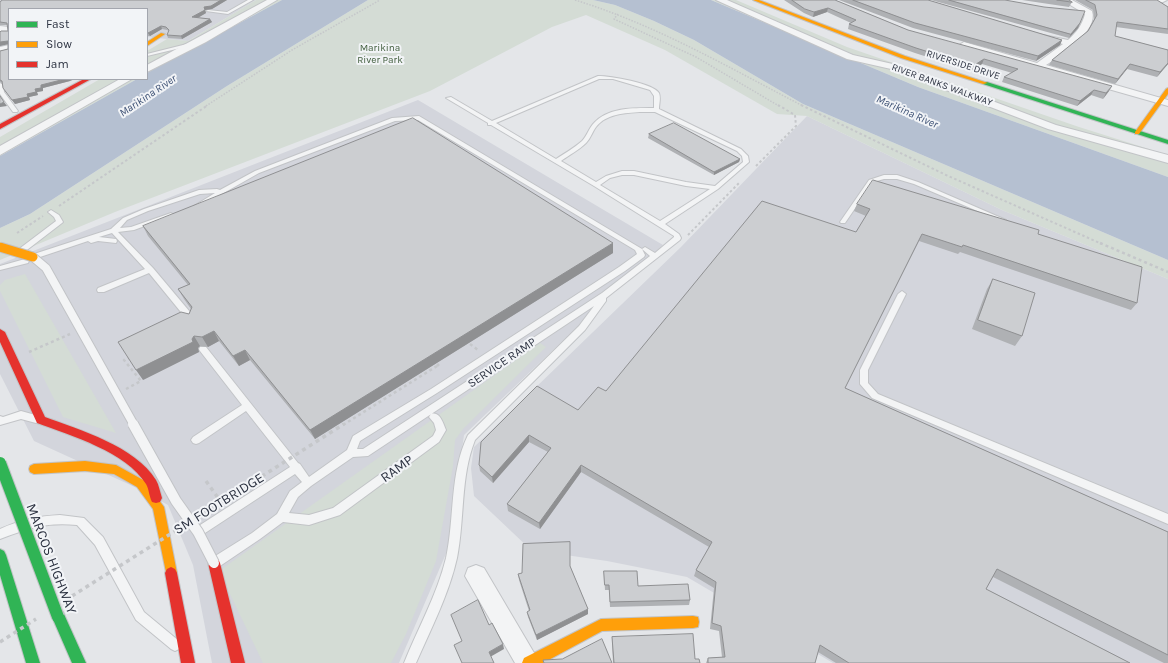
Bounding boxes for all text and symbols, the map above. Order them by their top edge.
legend [8,8,148,80]
text: Fast [46,17,69,31]
text: Slow [46,37,72,51]
park label: Marikina River Park [357,42,403,66]
street label: RIVERSIDE DRIVE [925,47,1001,83]
text: Jam [46,57,69,71]
street label: RIVER BANKS WALKWAY [890,61,994,109]
water label: Marikina River [117,72,179,120]
water label: Marikina River [874,93,940,131]
street label: SERVICE RAMP [465,335,539,391]
street label: RAMP [377,452,417,486]
street label: SM FOOTBRIDGE [171,469,267,539]
street label: MARCOS HIGHWAY [22,501,80,617]

